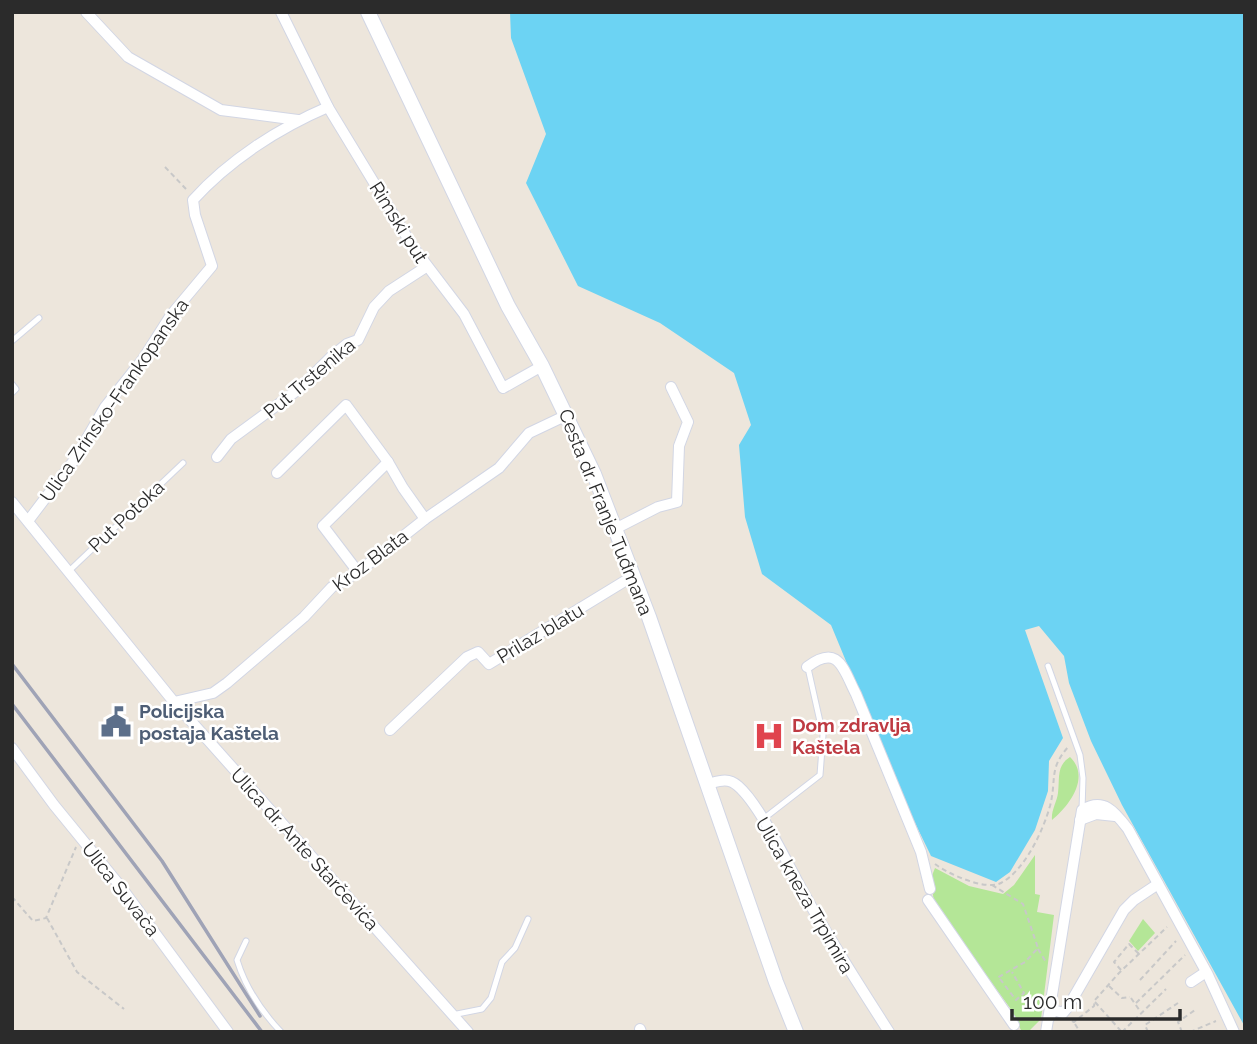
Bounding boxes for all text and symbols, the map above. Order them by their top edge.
street label: Rimski put [365,177,433,267]
street label: Ulica Zrinsko-Frankopanska [35,294,193,506]
street label: Put Trstenika [259,333,359,423]
street label: Cesta dr. Franje Tuđmana [554,406,658,618]
street label: Put Potoka [84,476,168,556]
street label: Kroz Blata [328,525,412,595]
street label: Prilaz blatu [493,599,587,667]
place label: Policijska postaja Kaštela [139,700,279,744]
public building icon: Policijska postaja Kaštela [99,705,133,739]
place label: Dom zdravlja Kaštela [792,714,911,758]
hospital icon: Dom zdravlja Kaštela [752,719,786,753]
street label: Ulica dr. Ante Starčevića [226,763,384,935]
street label: Ulica kneza Trpimira [751,813,859,977]
street label: Ulica Suvača [78,838,164,940]
scale bar [1012,978,1180,1022]
text: 100 m [1023,989,1082,1014]

